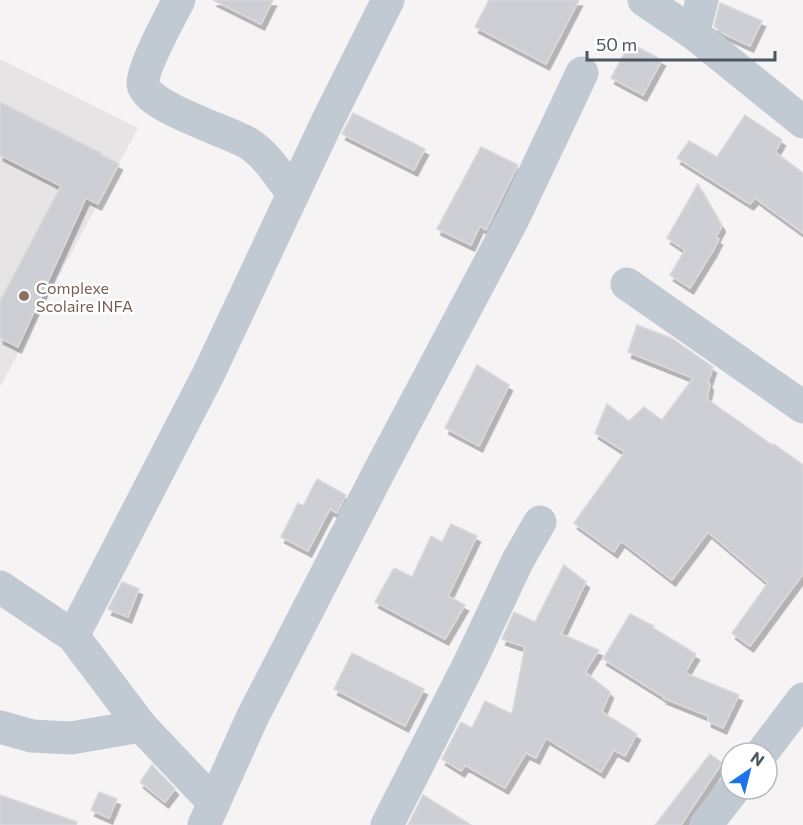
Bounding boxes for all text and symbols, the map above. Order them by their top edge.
scale bar [587,24,774,62]
text: 50 m [596,33,637,55]
place label: Complexe Scolaire INFA [36,278,133,315]
marker: Complexe Scolaire INFA [17,289,31,303]
north arrow [719,741,779,801]
text: N [748,747,768,770]

